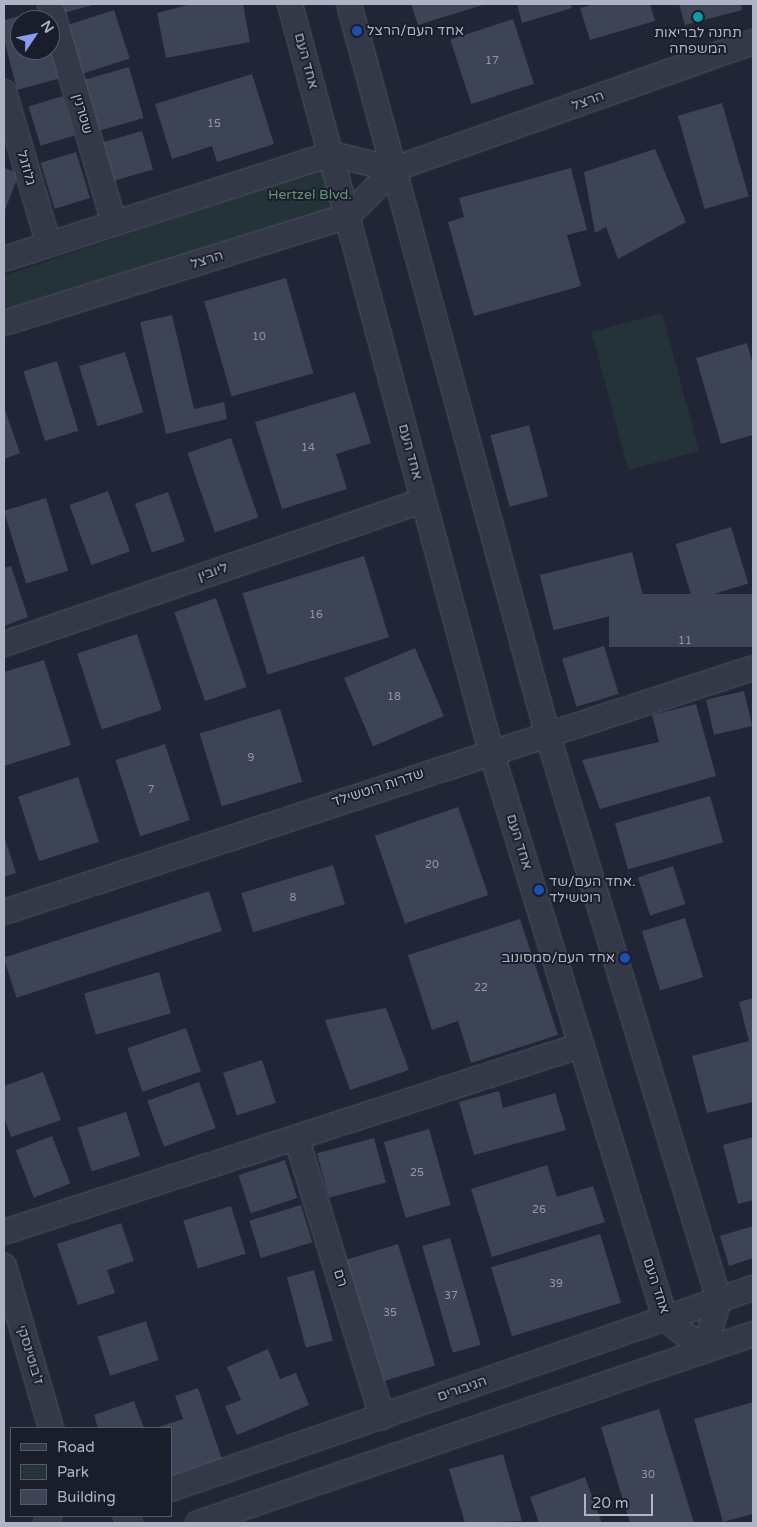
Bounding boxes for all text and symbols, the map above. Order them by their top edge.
north arrow [10,10,60,60]
marker: תחנה לבריאות המשפחה [692,11,704,23]
text: N [37,17,57,36]
place label: אחד העם/הרצל [367,23,464,39]
marker: אחד העם/הרצל [351,25,363,37]
place label: תחנה לבריאות המשפחה [654,25,742,58]
street label: אחד העם [290,31,322,91]
house number: 17 [485,54,499,68]
street label: הרצל [569,87,607,115]
street label: שטרנין [68,92,96,136]
house number: 15 [207,117,221,131]
street label: גלוזגל [13,148,39,188]
park label: Hertzel Blvd. [268,187,352,203]
street label: הרצל [189,247,225,273]
house number: 10 [252,330,266,344]
street label: אחד העם [394,422,426,482]
house number: 14 [301,441,315,455]
street label: ליובין [196,559,230,585]
house number: 16 [309,608,323,622]
house number: 11 [678,634,692,648]
house number: 18 [387,690,401,704]
house number: 9 [248,751,254,765]
street label: שדרות רוטשילד [330,765,426,811]
house number: 7 [148,783,154,797]
street label: אחד העם [503,812,535,872]
house number: 20 [425,858,439,872]
place label: אחד העם/שד. רוטשילד [549,874,636,906]
marker: אחד העם/שד. רוטשילד [533,884,545,896]
house number: 8 [290,891,296,905]
place label: אחד העם/סמסונוב [502,950,615,966]
marker: אחד העם/סמסונוב [619,952,631,964]
house number: 22 [474,981,488,995]
house number: 25 [410,1166,424,1180]
house number: 26 [532,1203,546,1217]
street label: אחד העם [639,1256,673,1316]
street label: רם [329,1267,351,1289]
house number: 39 [549,1277,563,1291]
house number: 37 [444,1289,458,1303]
house number: 35 [383,1306,397,1320]
street label: ז'בוטינסקי [13,1323,47,1387]
street label: הגיבורים [435,1373,489,1405]
legend [10,1427,172,1517]
text: Road [57,1438,95,1456]
text: Park [57,1463,89,1481]
house number: 30 [641,1468,655,1482]
scale bar [587,1484,656,1516]
text: Building [57,1488,116,1506]
text: 20 m [592,1494,629,1512]

